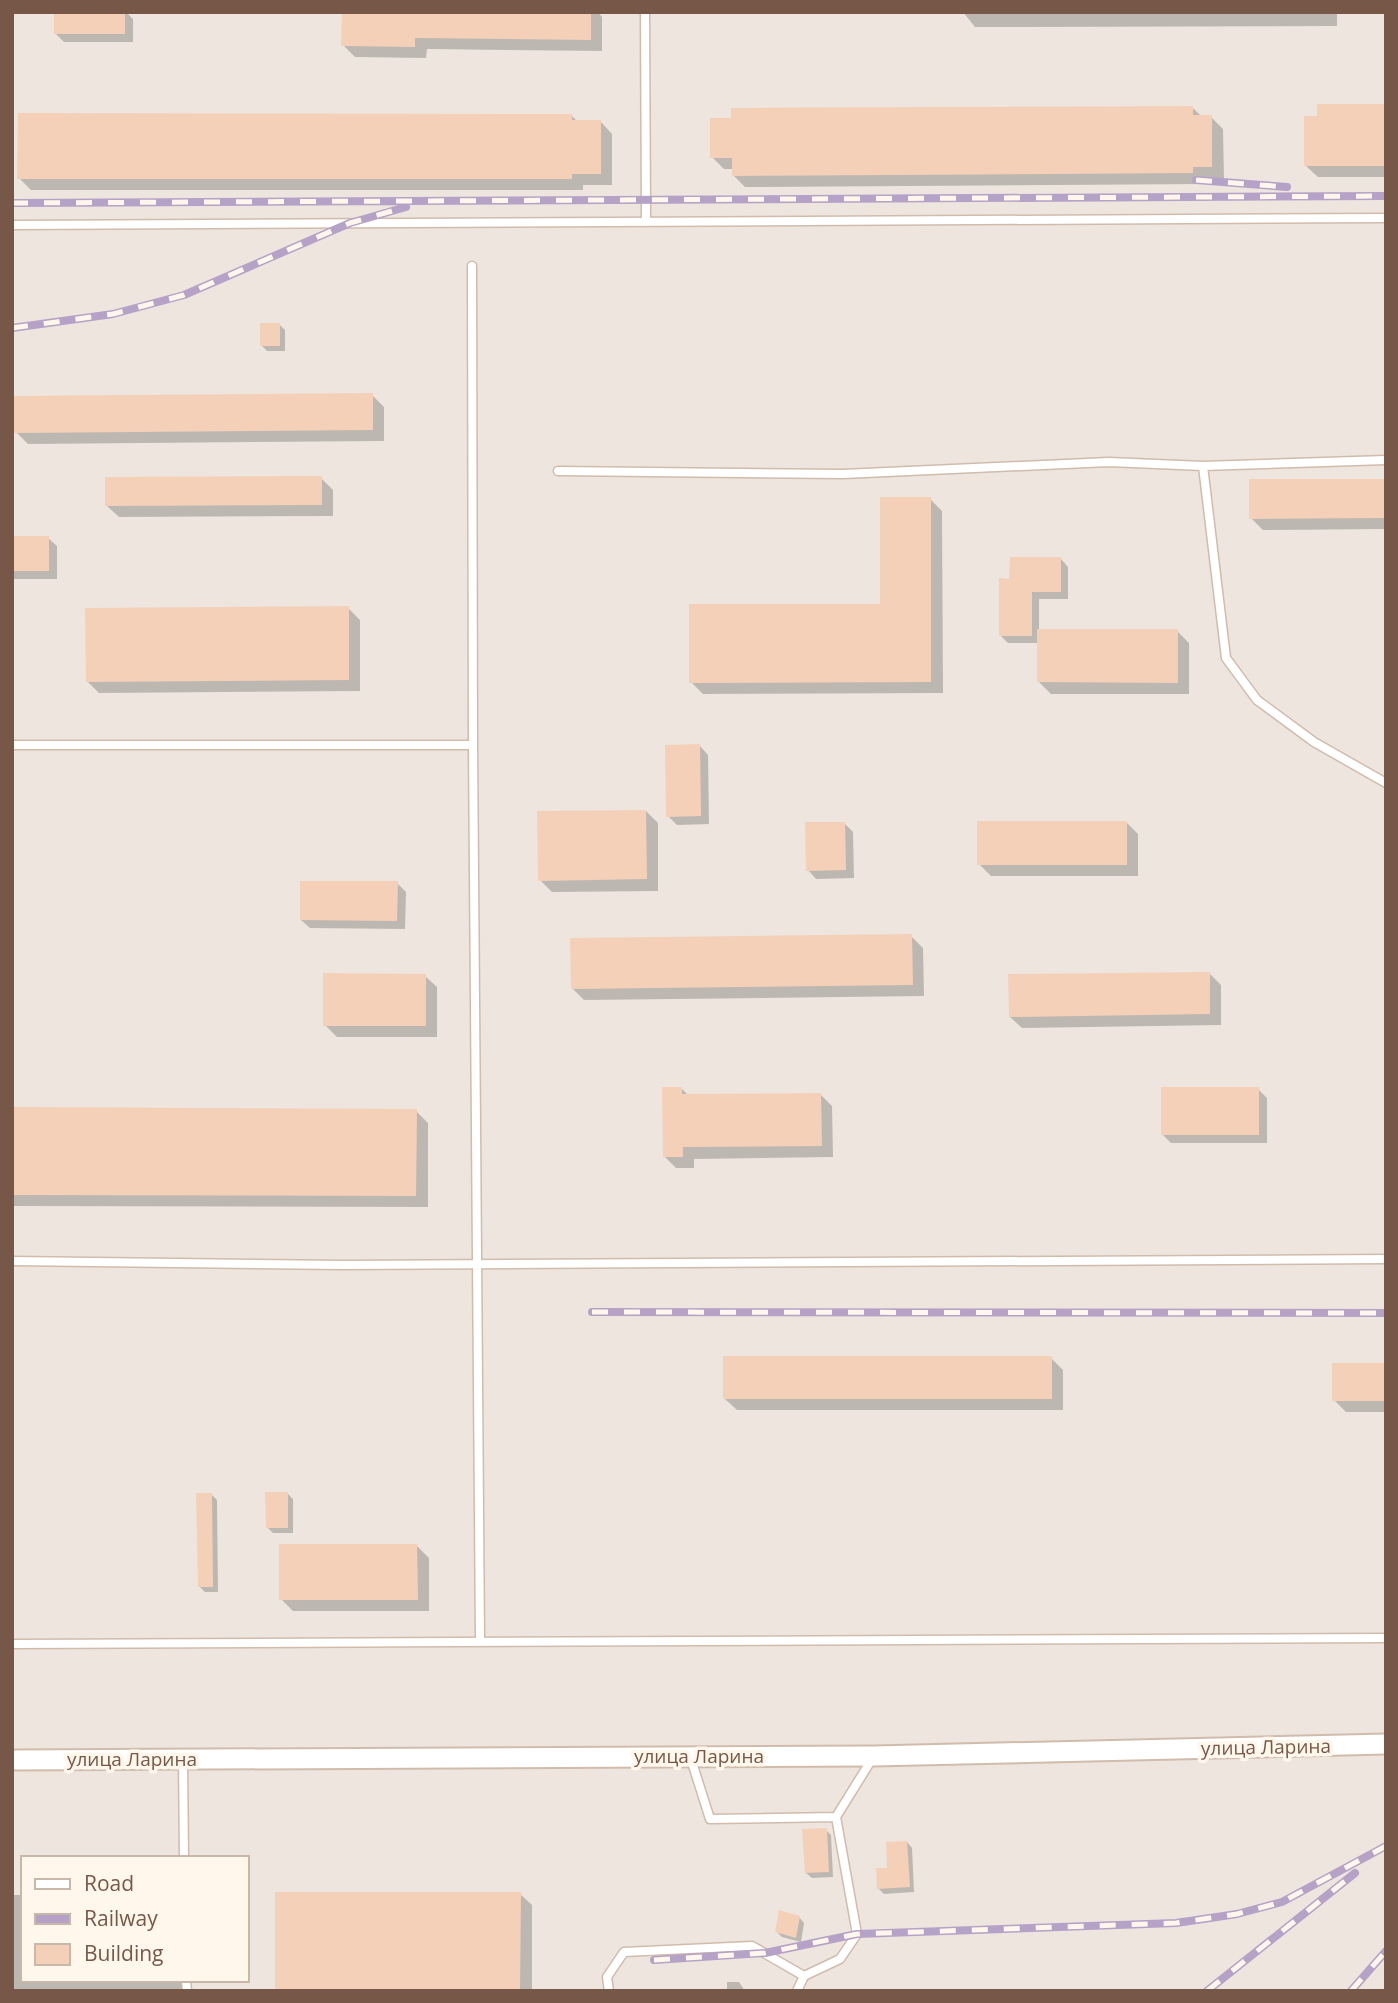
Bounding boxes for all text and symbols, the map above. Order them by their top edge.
street label: улица Ларина [1201,1733,1331,1761]
street label: улица Ларина [634,1743,764,1769]
street label: улица Ларина [67,1746,197,1772]
legend [21,1856,248,1982]
text: Road [84,1869,134,1897]
text: Railway [84,1904,158,1932]
text: Building [84,1939,163,1967]

